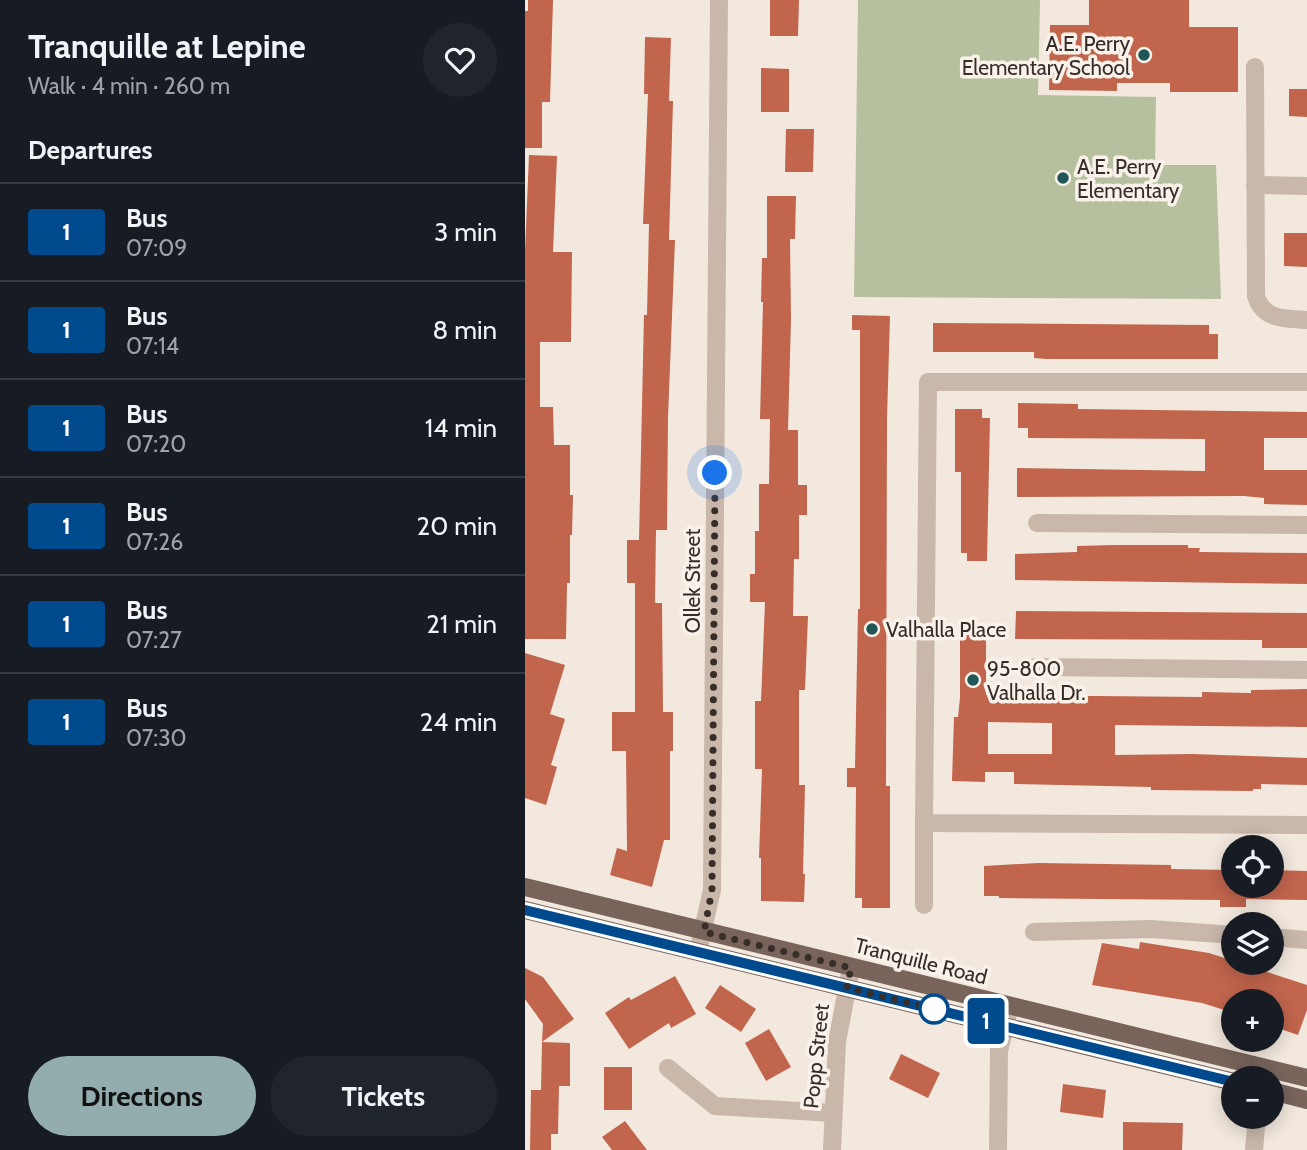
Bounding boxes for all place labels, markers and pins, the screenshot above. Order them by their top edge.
place label: A.E. Perry Elementary School [962,31,1130,80]
marker: A.E. Perry Elementary School [1136,47,1152,63]
place label: A.E. Perry Elementary [1077,154,1180,203]
marker: A.E. Perry Elementary [1055,170,1071,186]
place label: Valhalla Place [886,617,1007,642]
marker: Valhalla Place [864,621,880,637]
place label: 95-800 Valhalla Dr. [987,656,1086,705]
marker: 95-800 Valhalla Dr. [965,672,981,688]
unlabelled marker [919,994,949,1024]

